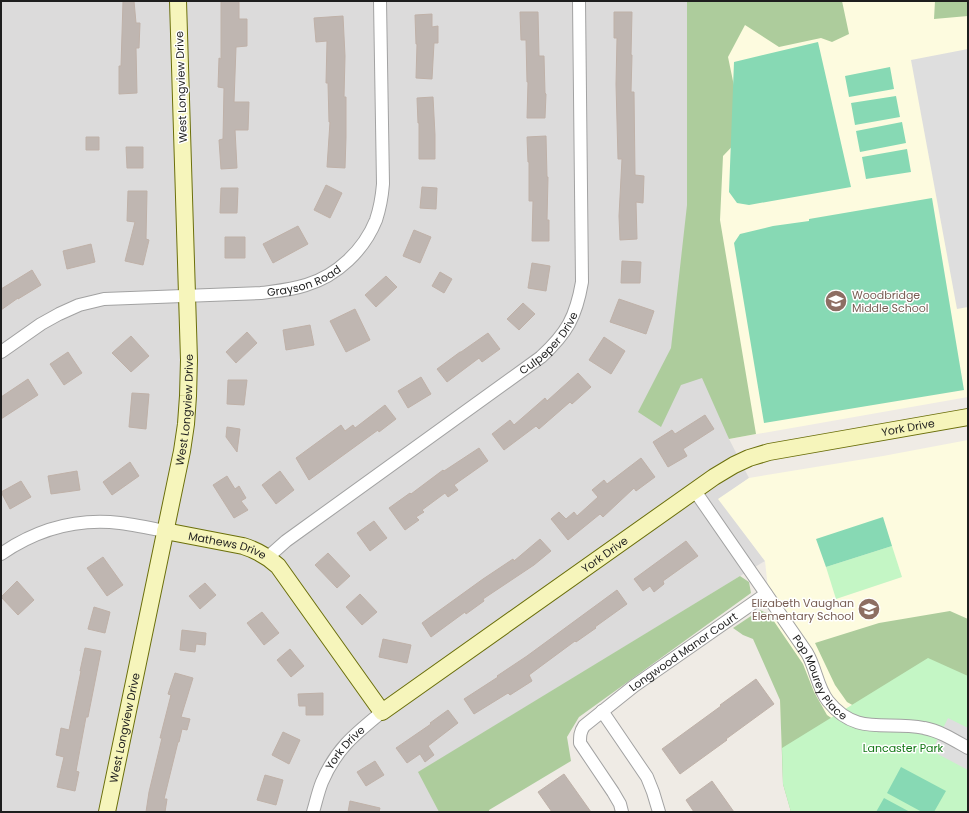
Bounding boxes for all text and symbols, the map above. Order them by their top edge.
street label: West Longview Drive [171,31,191,143]
street label: Grayson Road [266,261,344,300]
place label: Woodbridge Middle School [852,287,928,316]
school or university icon: Woodbridge Middle School [823,288,849,314]
street label: Culpeper Drive [516,309,582,378]
street label: West Longview Drive [171,354,197,467]
street label: York Drive [880,415,936,440]
street label: Mathews Drive [187,528,270,563]
street label: York Drive [578,532,631,577]
place label: Elizabeth Vaughan Elementary School [751,595,854,624]
school or university icon: Elizabeth Vaughan Elementary School [856,596,882,622]
street label: Longwood Manor Court [626,608,741,695]
street label: Pop Mourey Place [789,631,851,724]
street label: West Longview Drive [105,671,144,784]
street label: York Drive [322,722,368,773]
park label: Lancaster Park [863,740,944,756]

